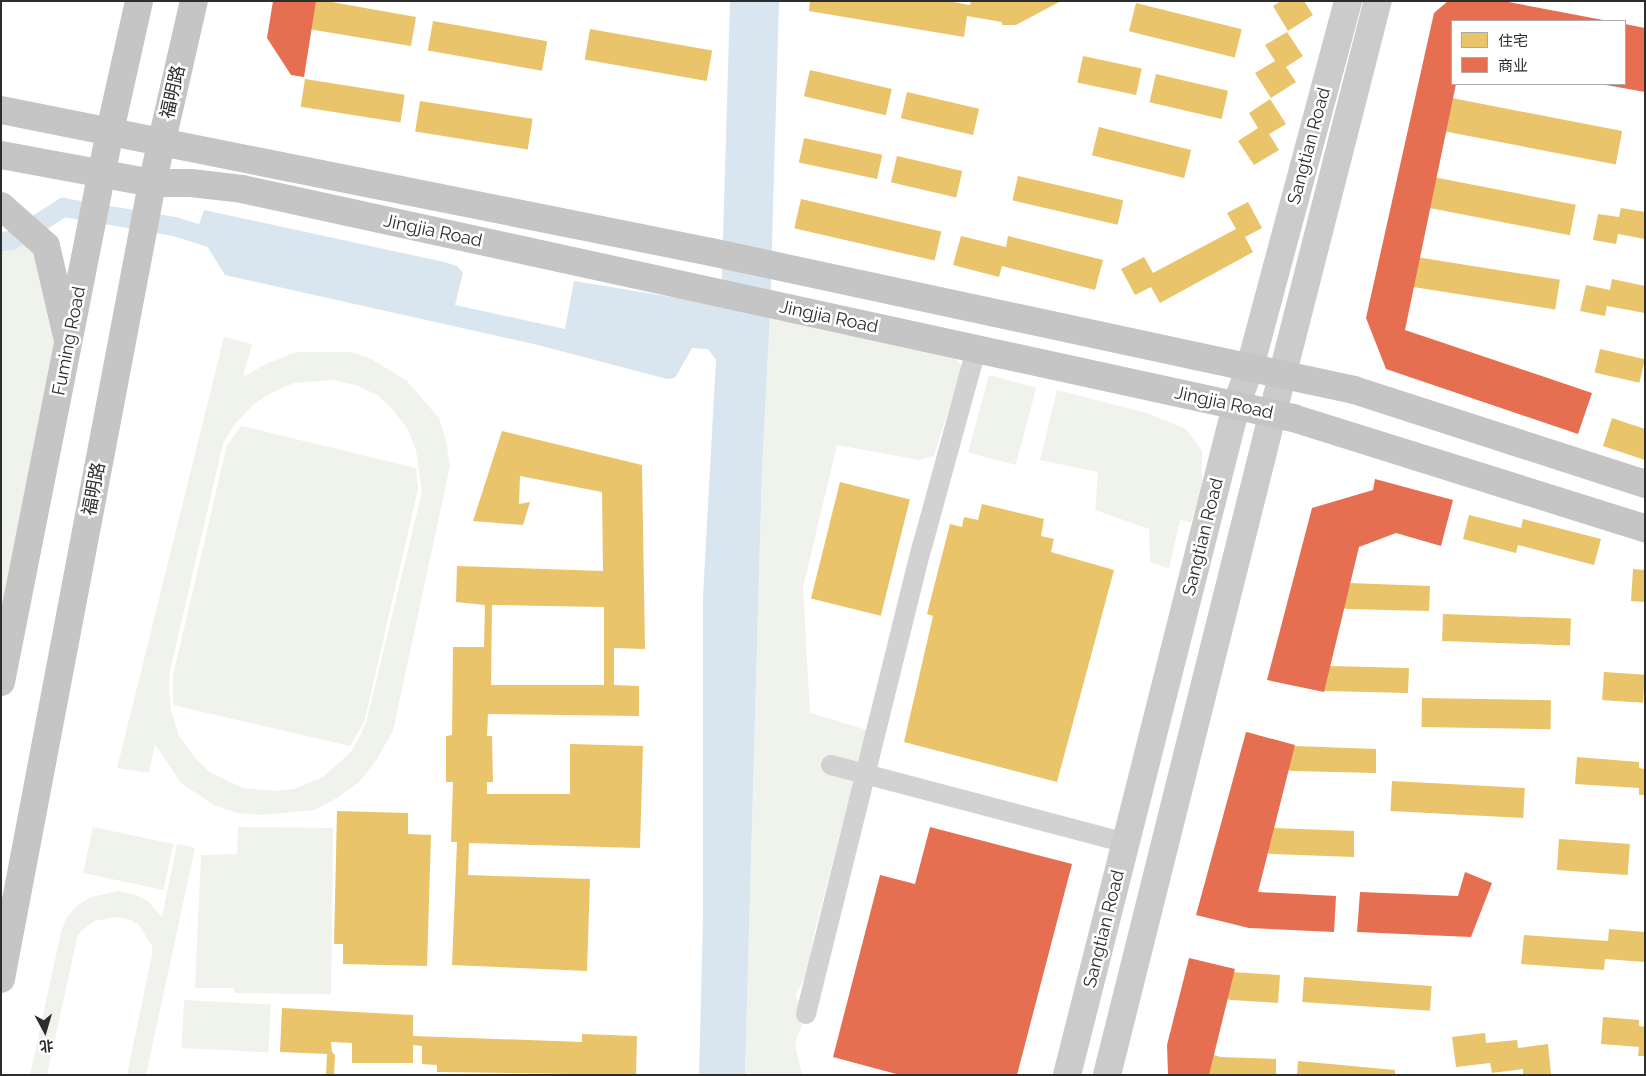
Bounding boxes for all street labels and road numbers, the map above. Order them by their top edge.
street label: 福明路 [156,63,190,121]
street label: Sangtian Road [1283,85,1335,207]
street label: Jingjia Road [382,210,484,252]
street label: Fuming Road [48,285,90,397]
street label: Jingjia Road [778,296,880,338]
street label: Jingjia Road [1173,382,1275,424]
street label: 福明路 [78,460,110,518]
street label: Sangtian Road [1178,476,1228,598]
street label: Sangtian Road [1079,868,1129,990]

